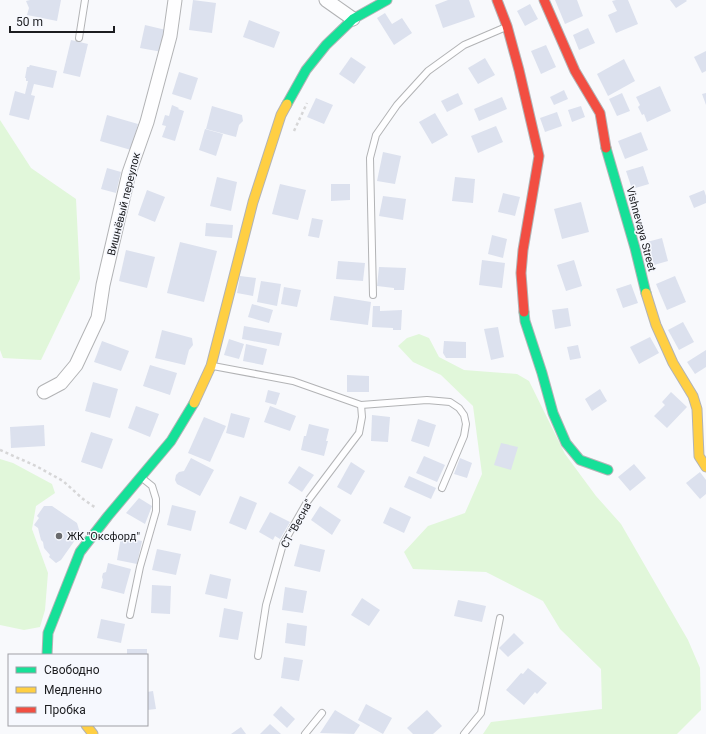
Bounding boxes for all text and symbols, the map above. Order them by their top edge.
scale bar [10,8,114,34]
text: 50 m [16,15,43,29]
street label: Вишнёвый переулок [105,151,143,257]
street label: Vishnevaya Street [623,185,659,273]
street label: СТ "Весна" [278,497,316,551]
place label: ЖК "Оксфорд" [67,530,140,543]
marker: ЖК "Оксфорд" [54,531,64,541]
legend [8,654,148,726]
text: Свободно [44,663,100,677]
text: Медленно [44,683,102,697]
text: Пробка [44,703,86,717]

